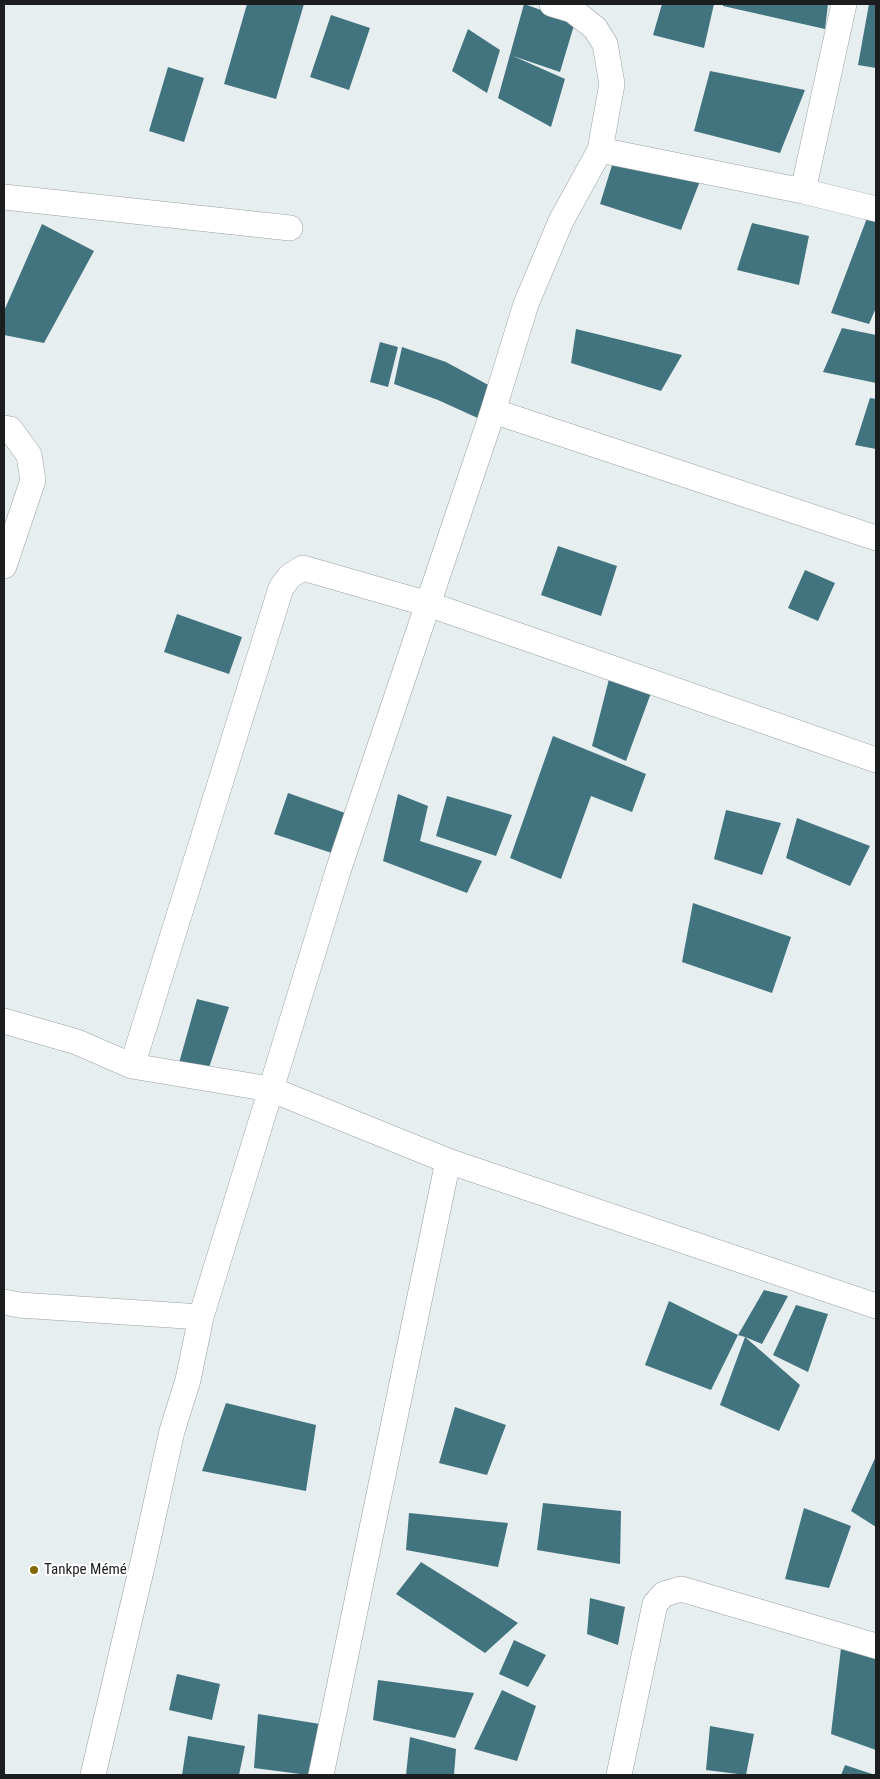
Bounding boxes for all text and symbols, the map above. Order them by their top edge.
place label: Tankpe Mémé [44,1561,127,1579]
marker: Tankpe Mémé [28,1564,40,1576]

